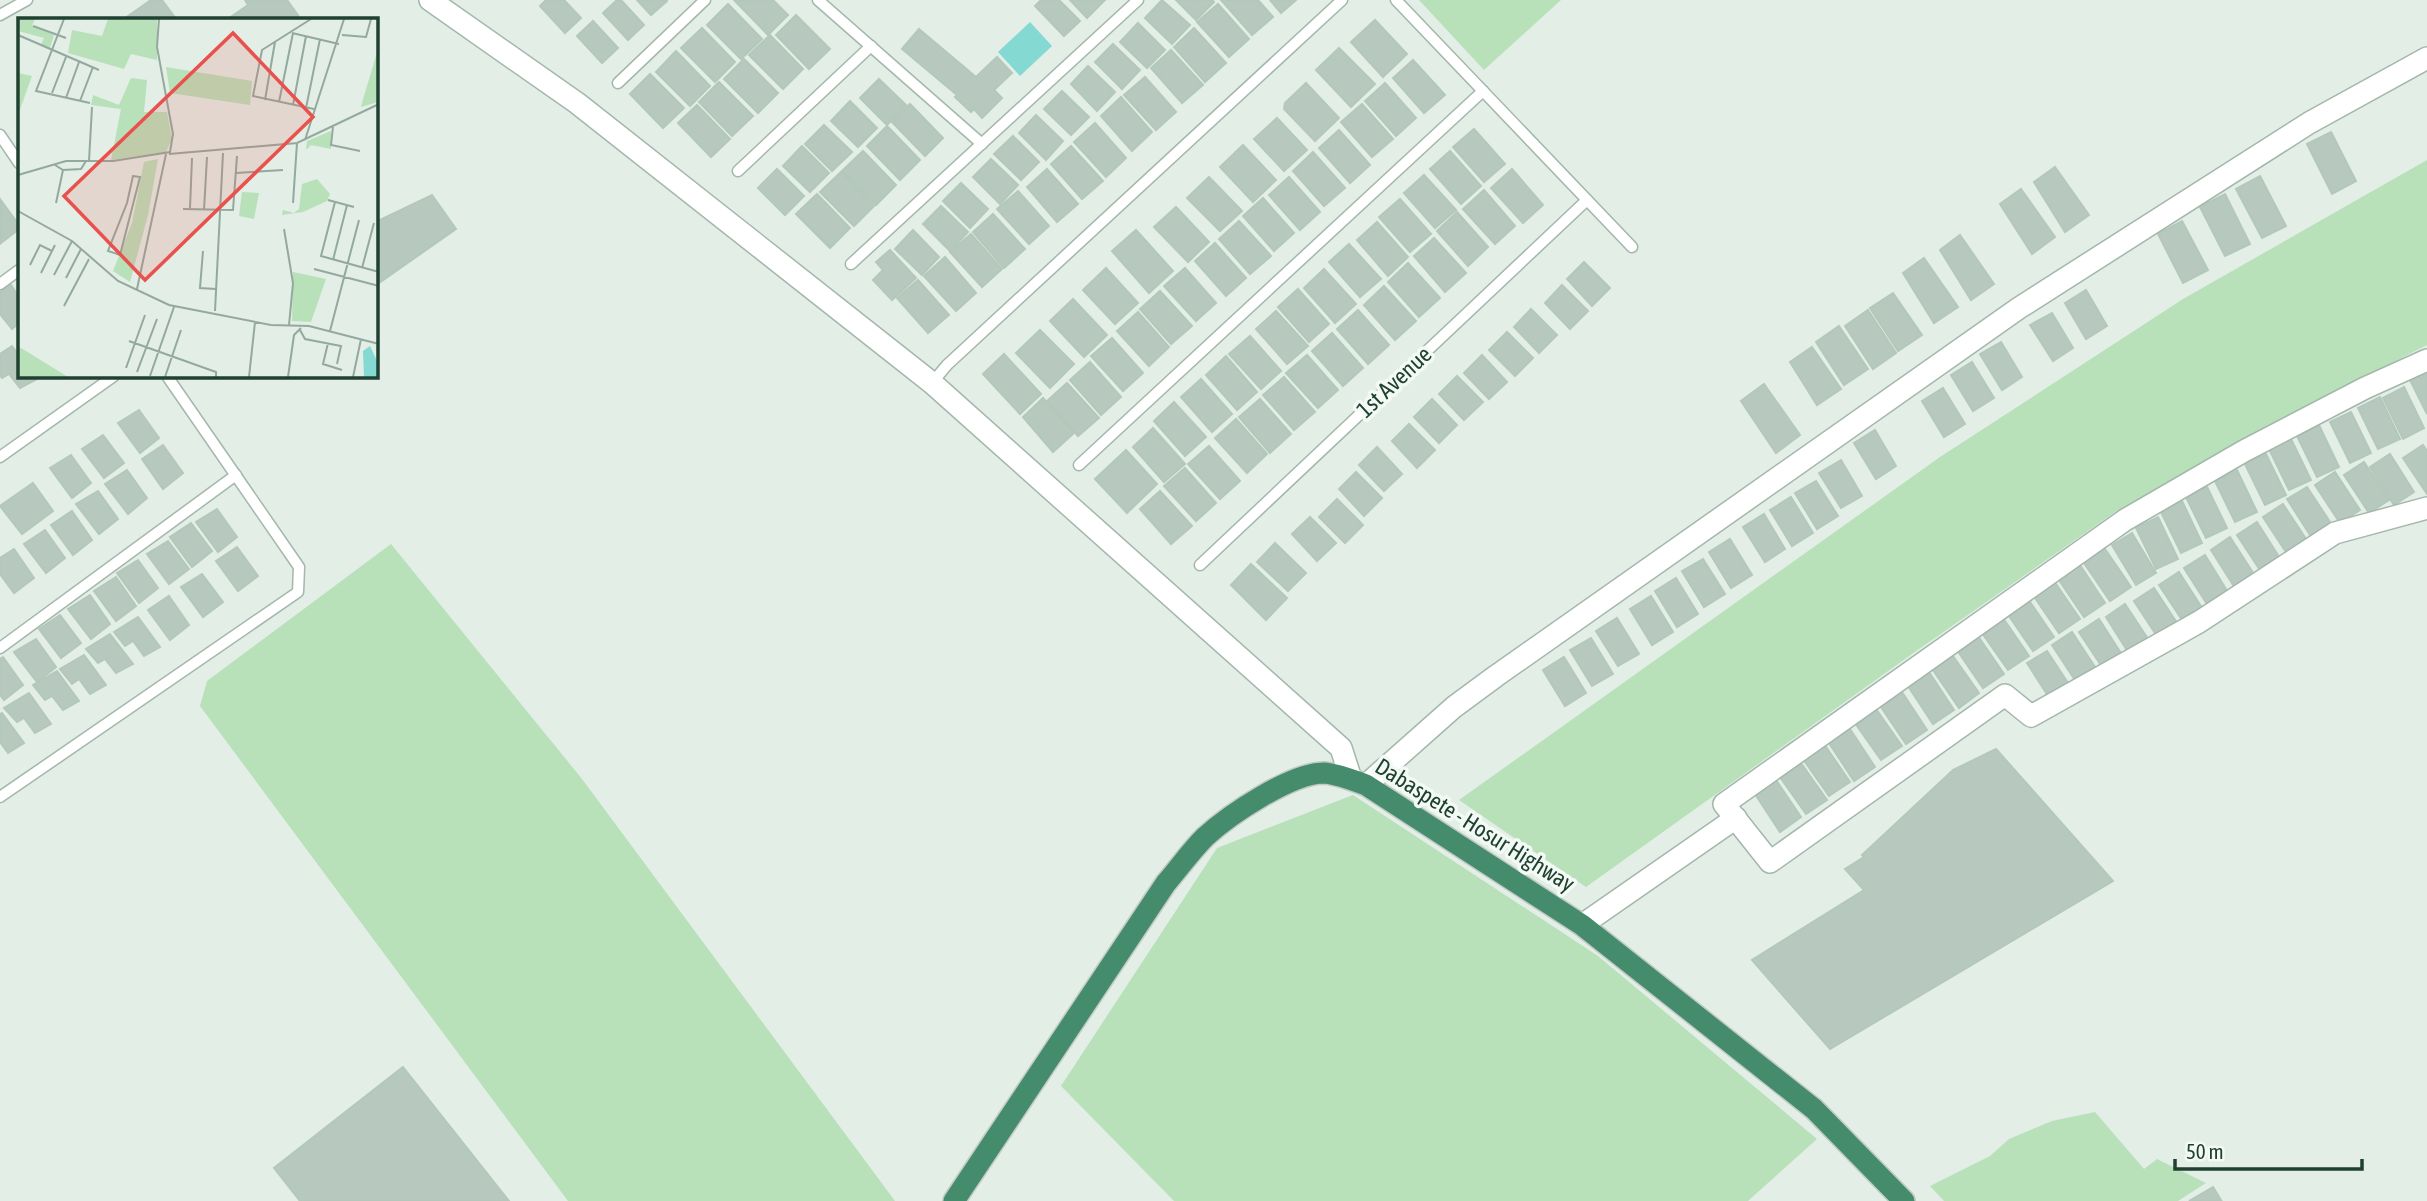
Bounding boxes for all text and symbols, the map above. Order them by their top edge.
inset map [18,18,378,378]
street label: 1st Avenue [1351,341,1437,423]
street label: Dabaspete - Hosur Highway [1370,753,1580,897]
scale bar [2175,1128,2362,1172]
text: 50 m [2186,1139,2224,1163]

